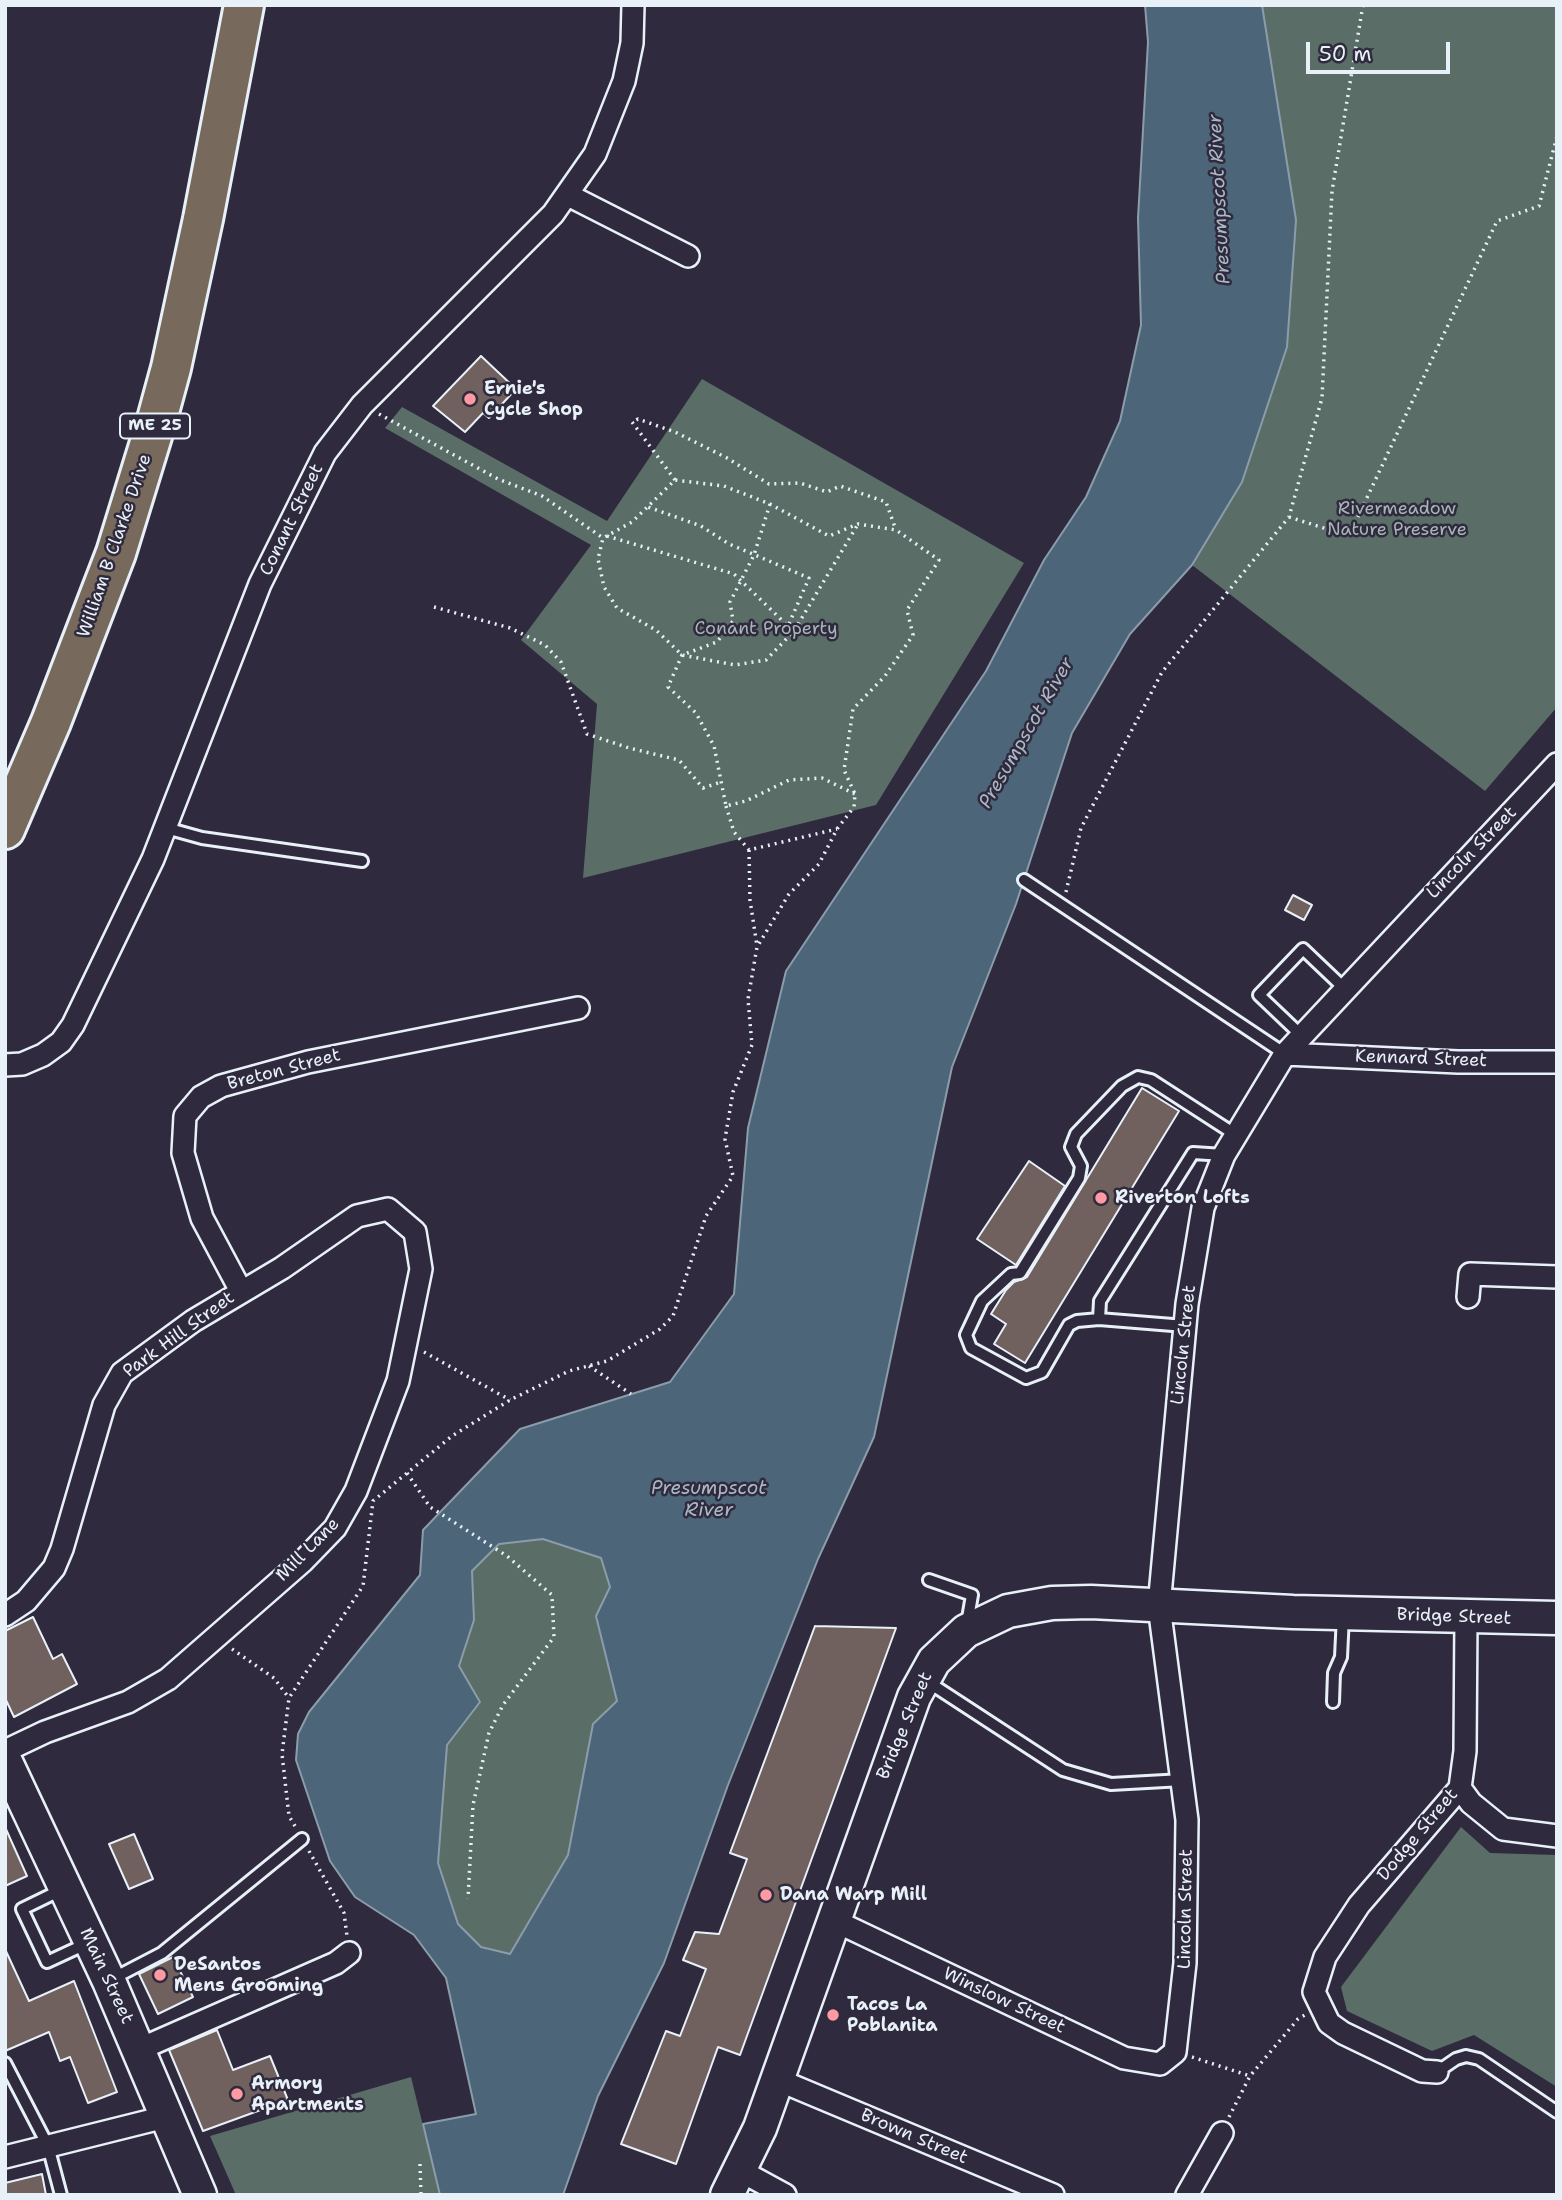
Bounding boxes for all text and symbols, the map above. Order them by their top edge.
scale bar [1310,28,1454,72]
text: 50 m [1319,40,1372,68]
water label: Presumpscot River [1204,113,1236,285]
place label: Ernie's Cycle Shop [484,378,583,420]
marker: Ernie's Cycle Shop [462,391,478,407]
road number: ME 25 [120,414,190,438]
street label: William B Clarke Drive [73,451,157,641]
street label: Conant Street [256,461,328,579]
park label: Rivermeadow Nature Preserve [1327,498,1467,540]
park label: Conant Property [695,618,837,640]
water label: Presumpscot River [975,654,1079,812]
street label: Lincoln Street [1423,802,1521,904]
street label: Breton Street [225,1045,343,1095]
street label: Kennard Street [1355,1046,1487,1072]
place label: Riverton Lofts [1115,1187,1250,1209]
marker: Riverton Lofts [1093,1190,1109,1206]
street label: Lincoln Street [1167,1284,1201,1406]
street label: Park Hill Street [119,1287,239,1383]
water label: Presumpscot River [651,1478,767,1522]
street label: Mill Lane [272,1514,344,1586]
street label: Bridge Street [1396,1604,1512,1630]
street label: Bridge Street [873,1669,937,1783]
street label: Dodge Street [1373,1784,1463,1886]
street label: Lincoln Street [1174,1849,1198,1969]
place label: Dana Warp Mill [780,1884,927,1906]
marker: Dana Warp Mill [758,1887,774,1903]
street label: Main Street [74,1925,138,2027]
place label: DeSantos Mens Grooming [174,1954,323,1996]
street label: Winslow Street [940,1963,1068,2039]
marker: DeSantos Mens Grooming [152,1967,168,1983]
place label: Tacos La Poblanita [847,1994,938,2036]
marker: Tacos La Poblanita [825,2007,841,2023]
place label: Armory Apartments [251,2073,364,2116]
marker: Armory Apartments [229,2086,245,2102]
street label: Brown Street [857,2105,971,2169]

